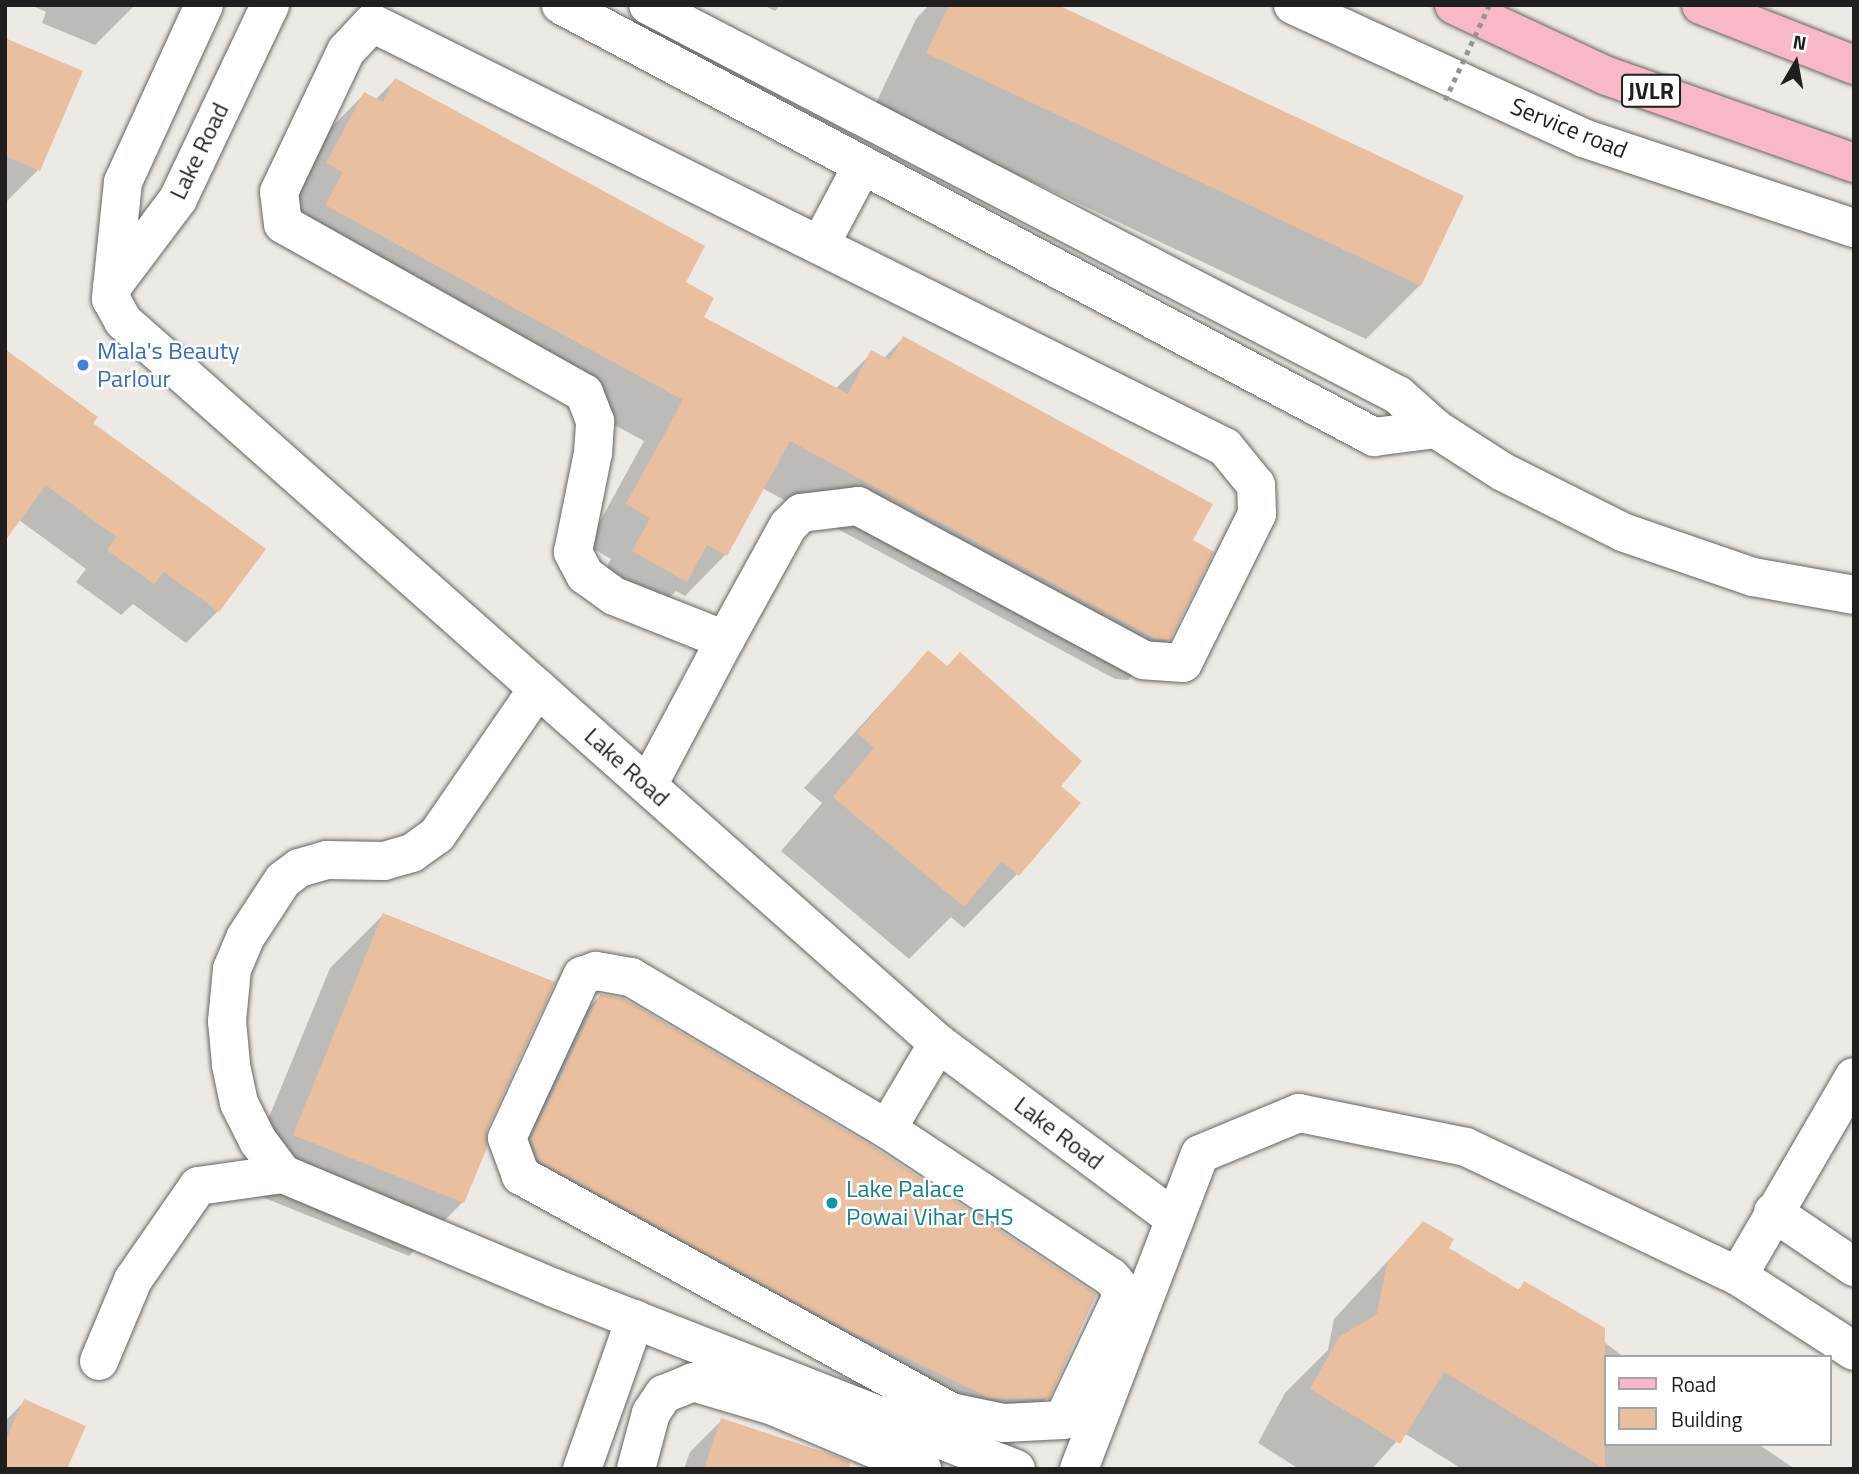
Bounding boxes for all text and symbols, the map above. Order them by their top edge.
text: N [1791,26,1809,57]
north arrow [1761,28,1831,98]
road number: JVLR [1620,72,1682,110]
street label: Service road [1506,92,1632,164]
street label: Lake Road [163,98,235,204]
place label: Mala's Beauty Parlour [97,337,240,393]
marker: Mala's Beauty Parlour [75,357,91,373]
street label: Lake Road [579,721,675,813]
street label: Lake Road [1009,1090,1109,1176]
place label: Lake Palace Powai Vihar CHS [846,1175,1013,1231]
marker: Lake Palace Powai Vihar CHS [824,1195,840,1211]
legend [1604,1355,1831,1446]
text: Road [1671,1368,1716,1400]
text: Building [1671,1403,1742,1435]

